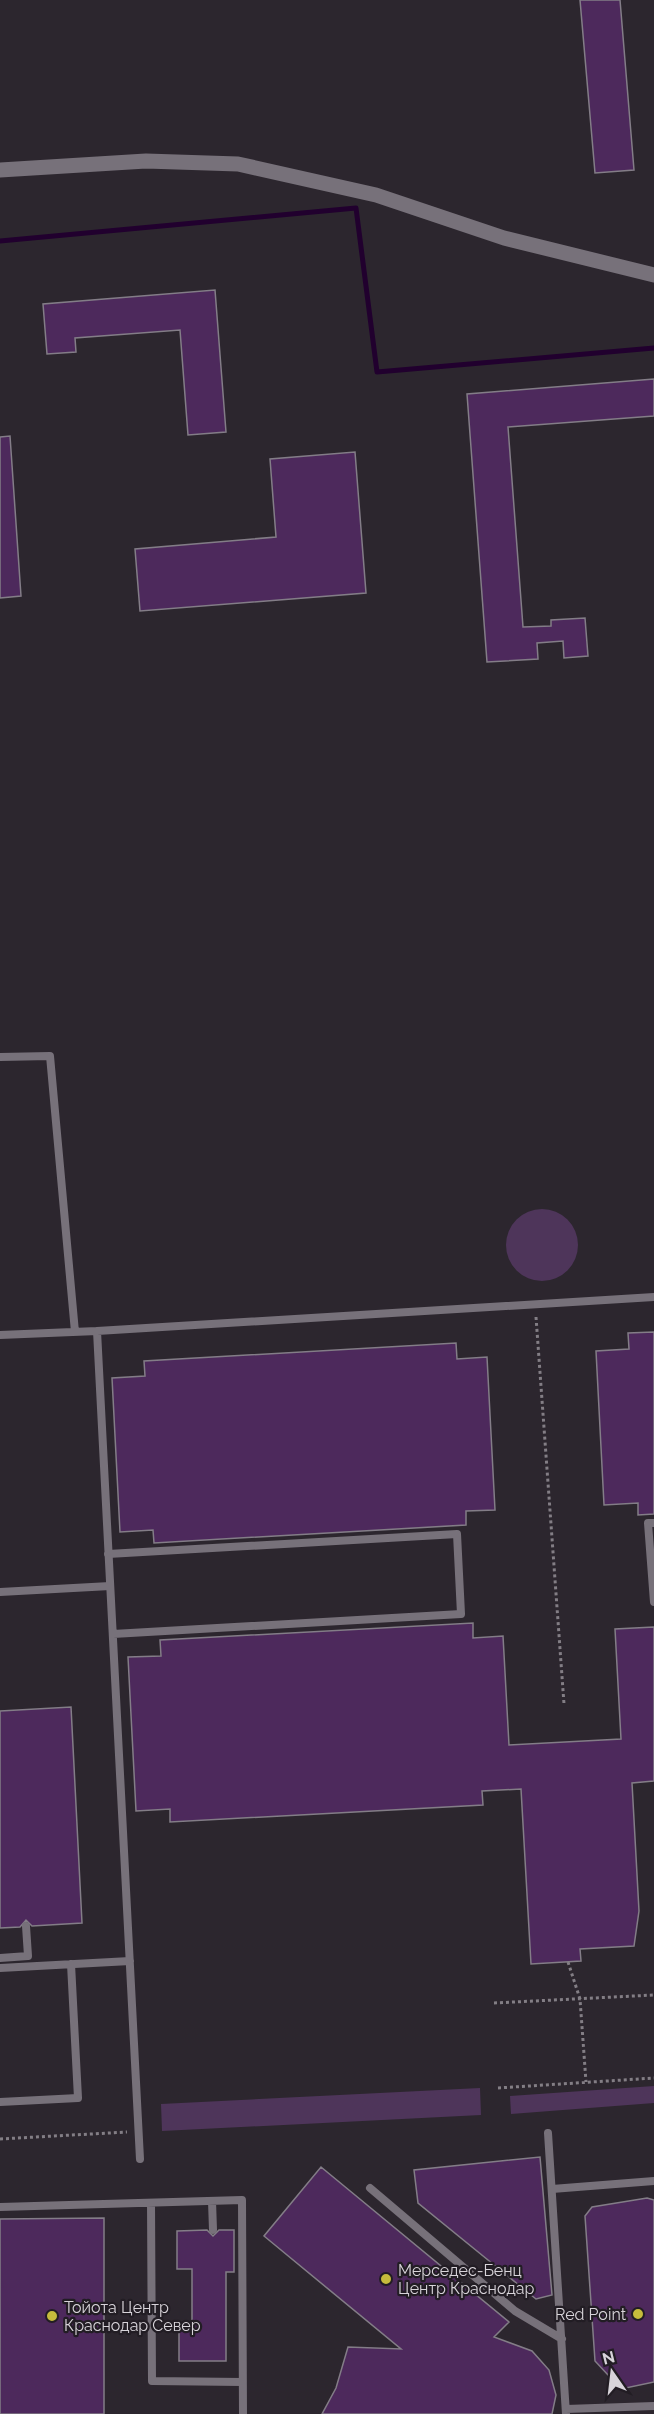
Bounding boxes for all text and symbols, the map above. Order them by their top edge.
place label: Мерседес-Бенц Центр Краснодар [398,2261,534,2298]
marker: Мерседес-Бенц Центр Краснодар [379,2272,393,2286]
place label: Тойота Центр Краснодар Север [64,2298,201,2335]
place label: Red Point [555,2305,627,2324]
marker: Red Point [631,2307,645,2321]
marker: Тойота Центр Краснодар Север [45,2309,59,2323]
north arrow [582,2342,642,2402]
text: N [600,2347,617,2369]

